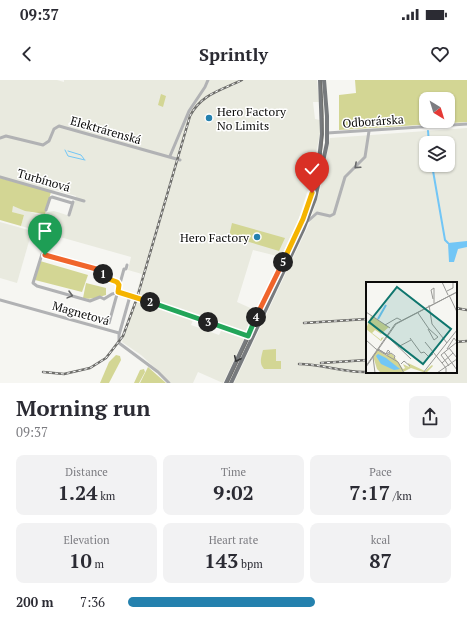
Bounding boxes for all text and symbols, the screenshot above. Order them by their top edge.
text: 09:37 [20,4,59,24]
text: Sprintly [199,42,268,66]
icon: back [16,43,38,65]
icon: heart [429,43,451,65]
north arrow [419,92,455,128]
map controls [419,92,455,172]
place label: Hero Factory No Limits [217,104,287,133]
street label: Odborárska [342,111,404,131]
street label: Elektrárenská [69,113,143,147]
marker: Hero Factory No Limits [204,113,214,123]
button: layers [419,136,455,172]
pin [295,152,329,193]
icon: check [301,158,323,180]
one-way arrow [354,161,361,168]
street label: Turbínová [16,165,72,195]
pin [28,214,62,255]
icon: arrive [34,220,56,242]
place label: Hero Factory [180,230,250,245]
marker: Hero Factory [252,232,262,242]
pin: 5 [273,252,293,272]
text: 5 [280,255,286,269]
pin: 1 [93,264,113,284]
text: 1 [100,267,106,281]
inset map [366,282,457,373]
one-way arrow [66,290,73,299]
pin: 2 [140,292,160,312]
text: 2 [147,295,153,309]
street label: Magnetová [51,298,111,328]
pin: 4 [246,307,266,327]
text: 4 [253,310,259,324]
pin: 3 [198,312,218,332]
text: 3 [205,315,211,329]
one-way arrow [234,355,242,363]
text: Morning run [16,393,150,422]
button: share [409,396,451,438]
text: 09:37 [16,423,48,441]
text: Distance [65,465,108,479]
text: Time [221,465,246,479]
text: Pace [369,465,392,479]
text: 1.24 [58,479,97,506]
text: 9:02 [213,479,254,506]
text: 7:17 [349,479,390,506]
text: km [97,489,115,503]
text: /km [390,489,412,503]
text: Elevation [63,533,110,547]
text: Heart rate [209,533,258,547]
text: kcal [371,533,390,547]
text: 10 [69,547,92,574]
text: 143 [204,547,238,574]
text: 87 [369,547,392,574]
text: m [92,557,104,571]
text: bpm [238,557,263,571]
text: 200 m [16,593,54,611]
text: 7:36 [80,593,105,611]

